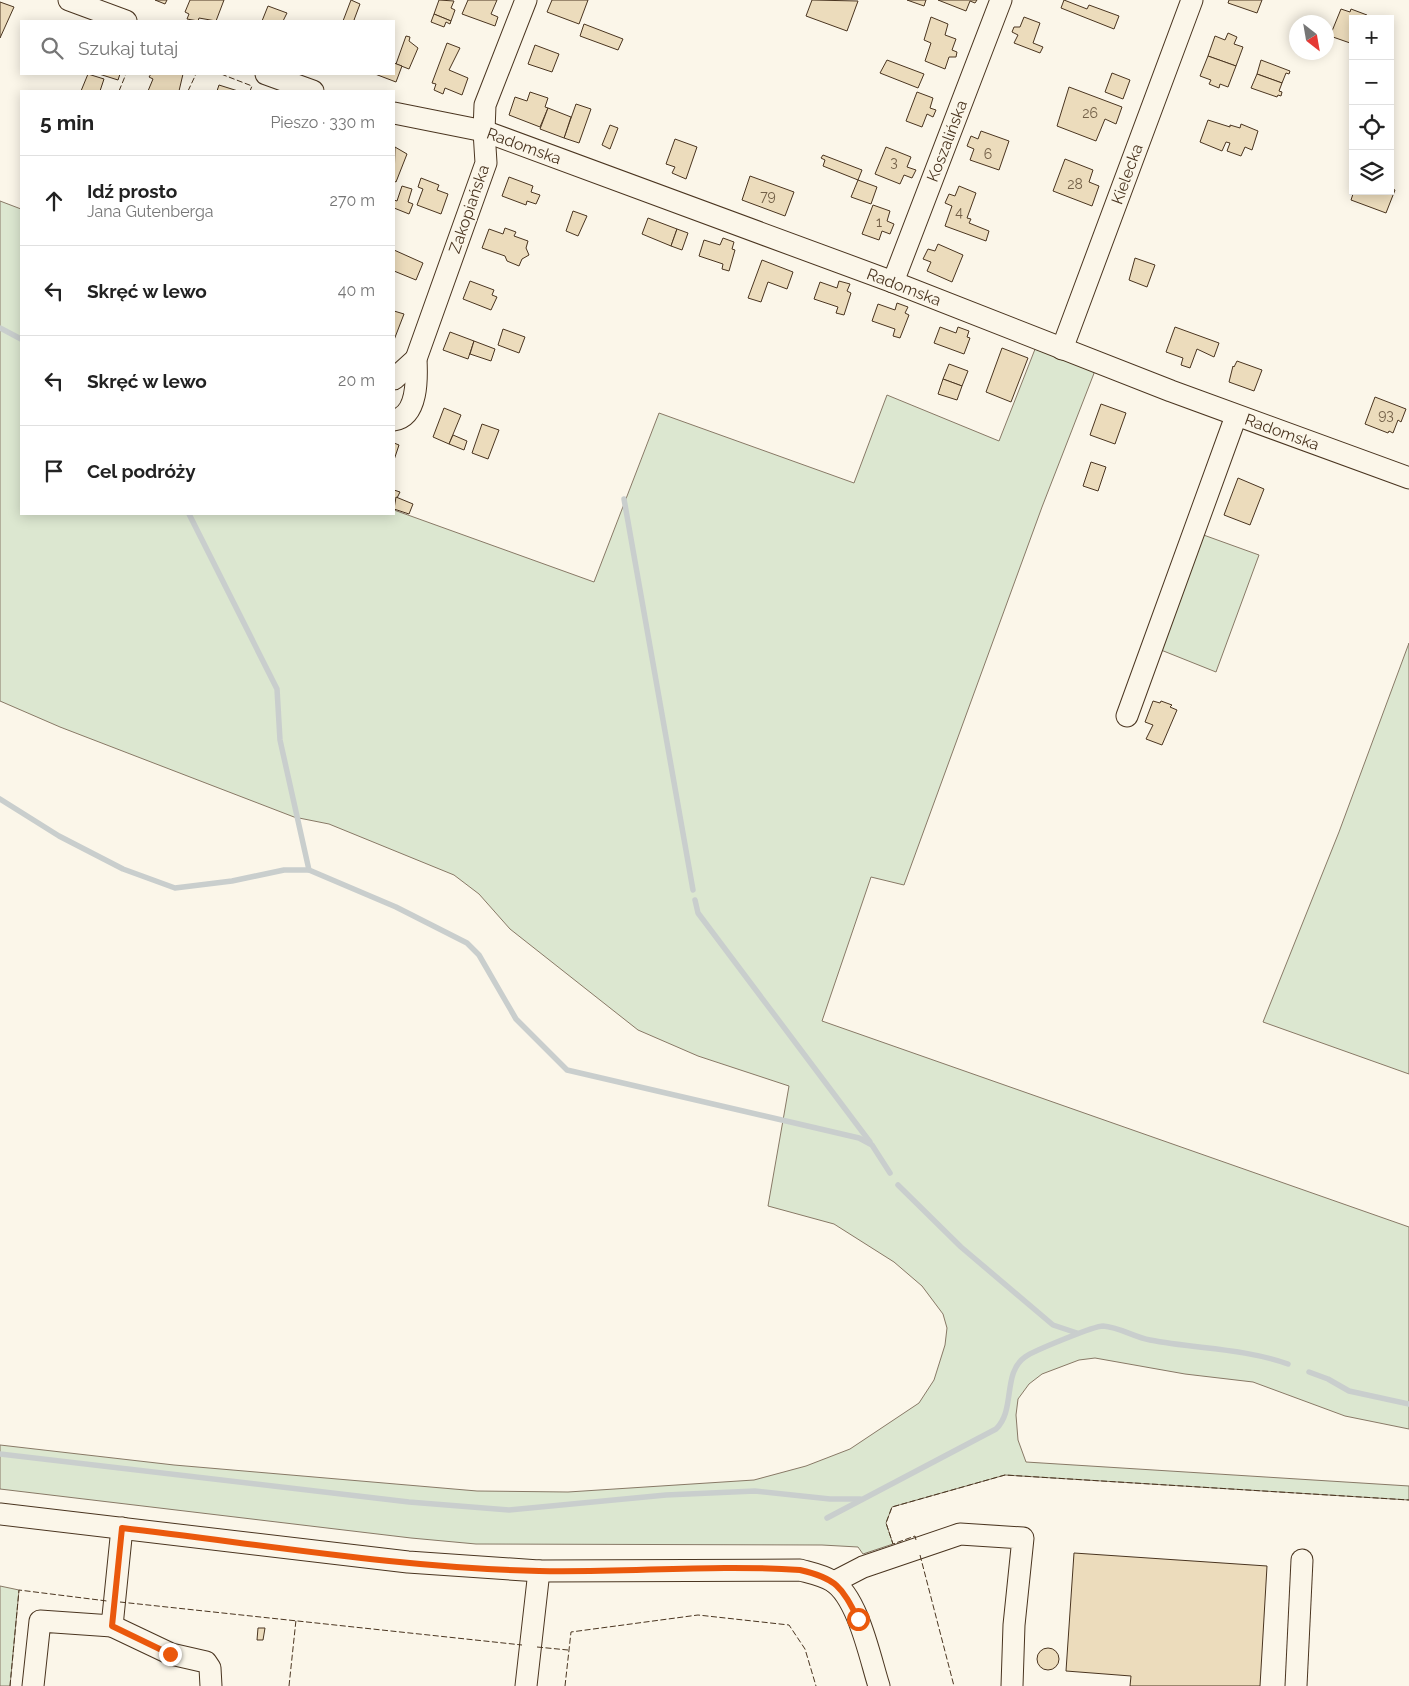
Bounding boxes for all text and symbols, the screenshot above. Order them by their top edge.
north arrow [1289,15,1334,60]
map controls [1349,15,1394,195]
button: + [1349,15,1394,60]
search box [20,20,395,75]
icon: search [38,34,66,62]
text: Szukaj tutaj [78,37,178,59]
button: − [1349,60,1394,105]
street label: Koszalińska [923,98,971,184]
house number: 26 [1082,105,1098,121]
button: locate [1349,105,1394,150]
text: 5 min [40,110,94,135]
text: Pieszo · 330 m [270,113,375,132]
street label: Radomska [484,124,564,168]
street label: Kielecka [1107,141,1147,207]
house number: 6 [984,146,992,162]
button: layers [1349,150,1394,195]
house number: 3 [890,154,898,170]
street label: Zakopiańska [445,162,493,256]
house number: 28 [1067,176,1083,192]
text: Idź prosto [87,180,177,202]
icon: ahead [40,187,68,215]
house number: 79 [760,188,776,204]
text: 270 m [330,191,375,210]
text: Jana Gutenberga [87,202,214,221]
house number: 4 [955,204,963,220]
house number: 1 [876,214,882,230]
street label: Radomska [864,264,944,310]
icon: left [40,277,68,305]
text: Skręć w lewo [87,280,207,302]
text: 40 m [338,281,375,300]
icon: left [40,367,68,395]
text: Skręć w lewo [87,370,207,392]
text: 20 m [338,371,375,390]
house number: 93 [1378,407,1394,423]
street label: Radomska [1242,410,1322,454]
icon: arrive [40,457,68,485]
text: Cel podróży [87,460,196,482]
route start [847,1608,870,1631]
route end [159,1643,182,1666]

